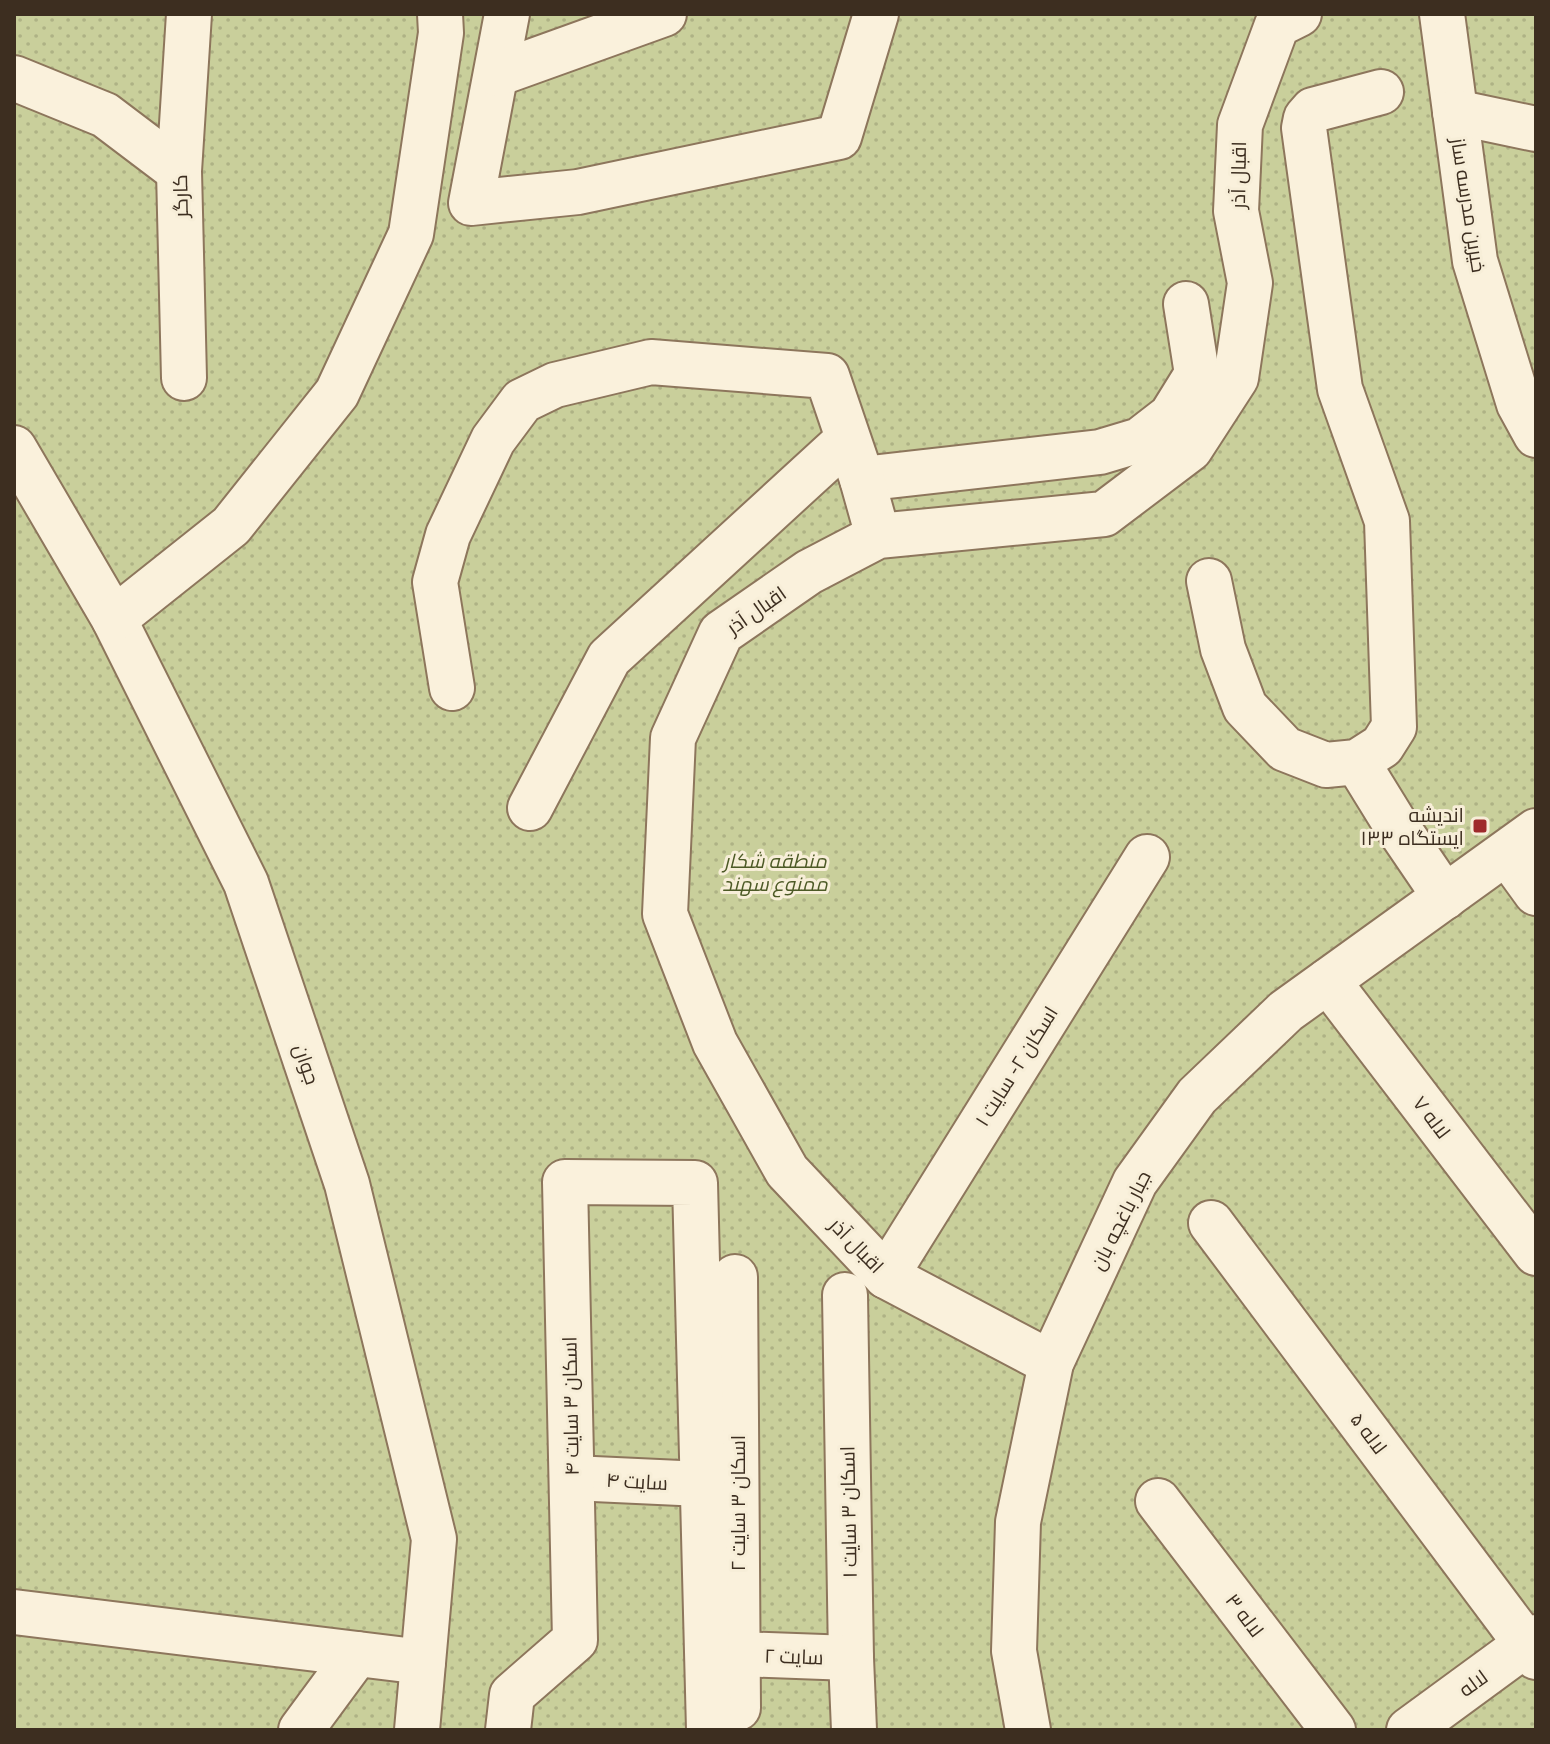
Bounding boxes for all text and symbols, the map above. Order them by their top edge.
street label: خیرین مدرسه ساز [1445,135,1493,274]
street label: اقبال آذر [1224,141,1252,210]
street label: کارگر [166,174,194,219]
street label: اقبال آذر [720,580,791,641]
place label: اندیشه ایستگاه ۱۳۳ [1361,801,1464,851]
marker: اندیشه ایستگاه ۱۳۳ [1471,817,1489,835]
park label: منطقه شکار ممنوع سهند [720,847,829,898]
street label: اسکان ۲- سایت ۱ [968,1001,1064,1131]
street label: جوان [288,1040,326,1088]
street label: لاله ۷ [1407,1090,1457,1144]
street label: جبار باغچه بان [1083,1165,1157,1275]
street label: اقبال آذر [823,1211,890,1279]
street label: اسکان ۳ سایت ۴ [555,1336,585,1476]
street label: لاله ۵ [1345,1407,1393,1459]
street label: اسکان ۳ سایت ۲ [724,1435,751,1571]
street label: اسکان ۳ سایت ۱ [833,1446,863,1578]
street label: سایت ۴ [605,1466,669,1496]
street label: لاله ۳ [1220,1588,1270,1642]
street label: سایت ۲ [764,1641,824,1671]
street label: لاله [1453,1663,1493,1703]

